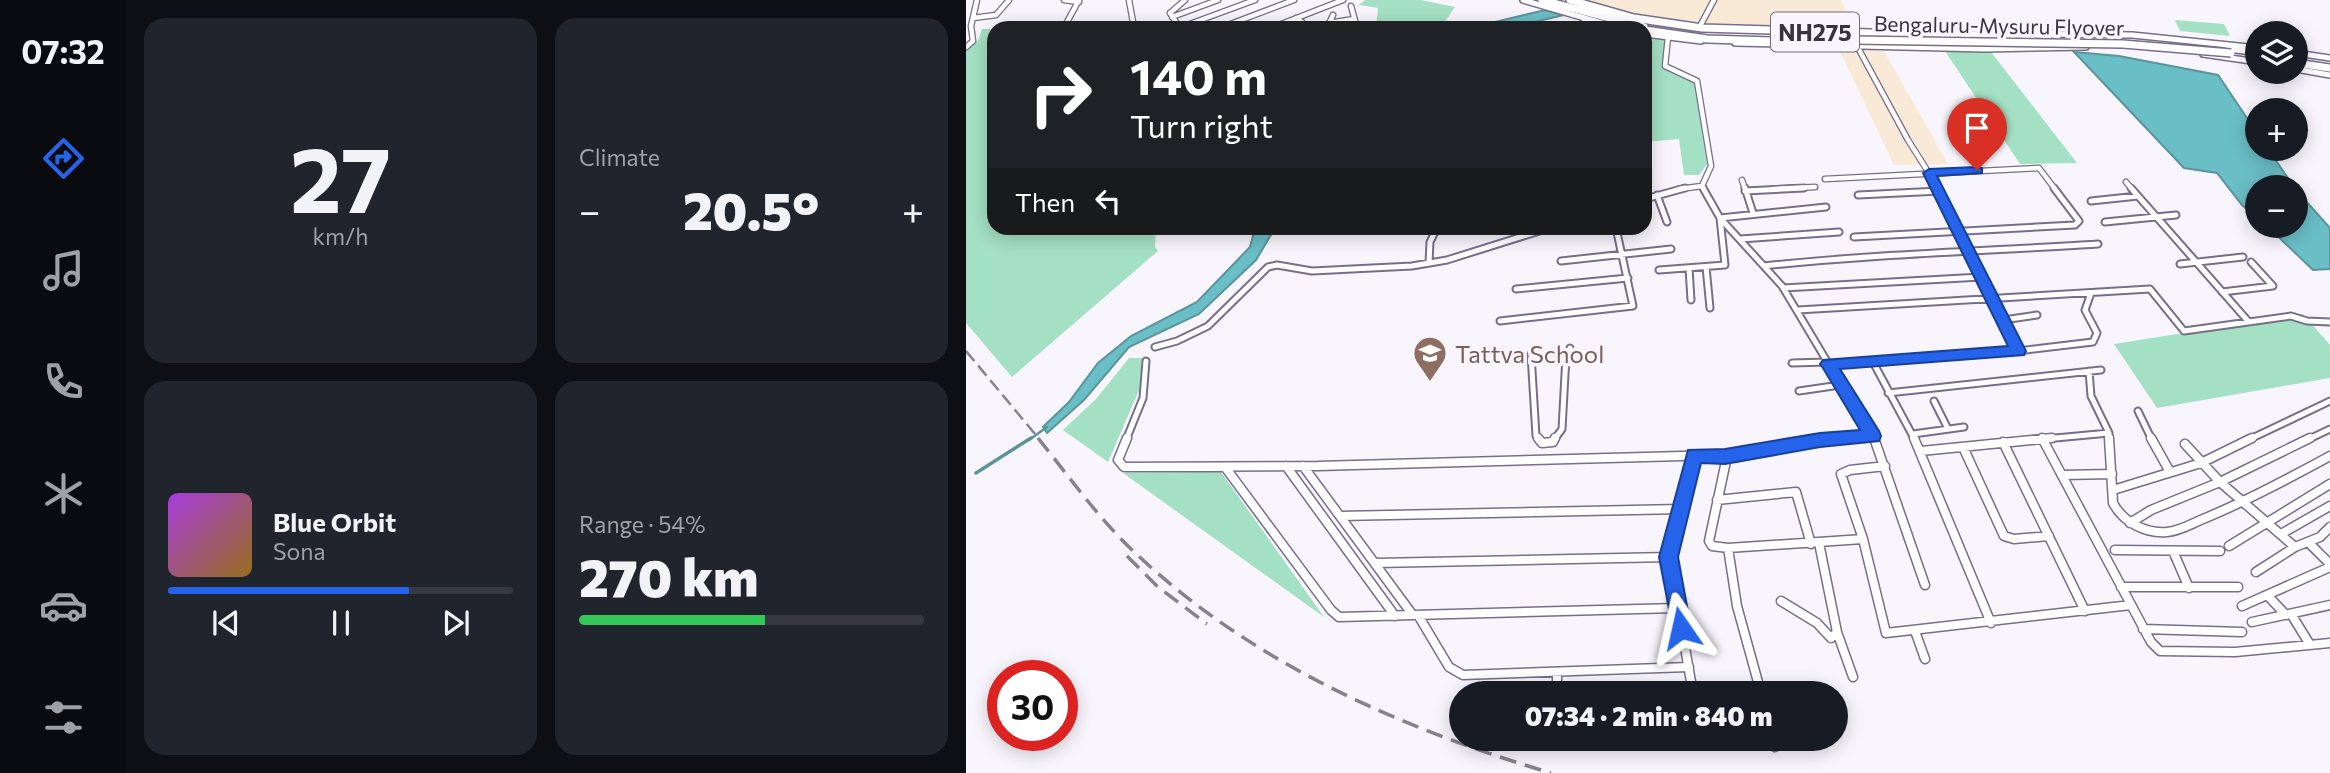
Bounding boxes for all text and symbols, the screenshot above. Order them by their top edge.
street label: Bengaluru-Mysuru Flyover [1874,10,2124,40]
road number: NH275 [1771,12,1859,52]
map controls [2245,21,2308,238]
button: layers [2245,21,2308,84]
text: 07:32 [21,31,105,71]
text: 140 m [1130,45,1267,105]
icon: right [1015,49,1106,140]
pin [1947,98,2007,170]
button: + [2245,98,2308,161]
text: Turn right [1130,105,1273,145]
icon: arrive [1958,109,1996,147]
text: 27 [290,120,391,232]
icon: directions [39,134,88,183]
text: Climate [579,143,660,171]
button: − [2245,175,2308,238]
text: 20.5° [683,177,819,241]
icon: left [1089,182,1127,220]
text: − [579,186,601,233]
text: + [902,186,924,233]
text: Then [1015,186,1075,217]
text: km/h [313,222,368,250]
icon: music [39,246,88,295]
school or university icon: Tattva School [1411,334,1449,383]
place label: Tattva School [1455,339,1604,368]
icon: phone [39,357,88,406]
icon: climate [39,469,88,518]
text: Blue Orbit [273,506,396,537]
text: Range · 54% [579,510,705,538]
text: Sona [273,537,325,565]
text: 270 km [579,544,758,608]
icon: car [39,581,88,630]
position arrow [1644,591,1718,665]
icon: previous [207,604,245,642]
icon: pause [322,604,360,642]
icon: next [437,604,475,642]
speed limit sign: 30 [987,660,1078,751]
icon: filters [39,693,88,742]
text: 07:34 · 2 min · 840 m [1525,700,1772,731]

